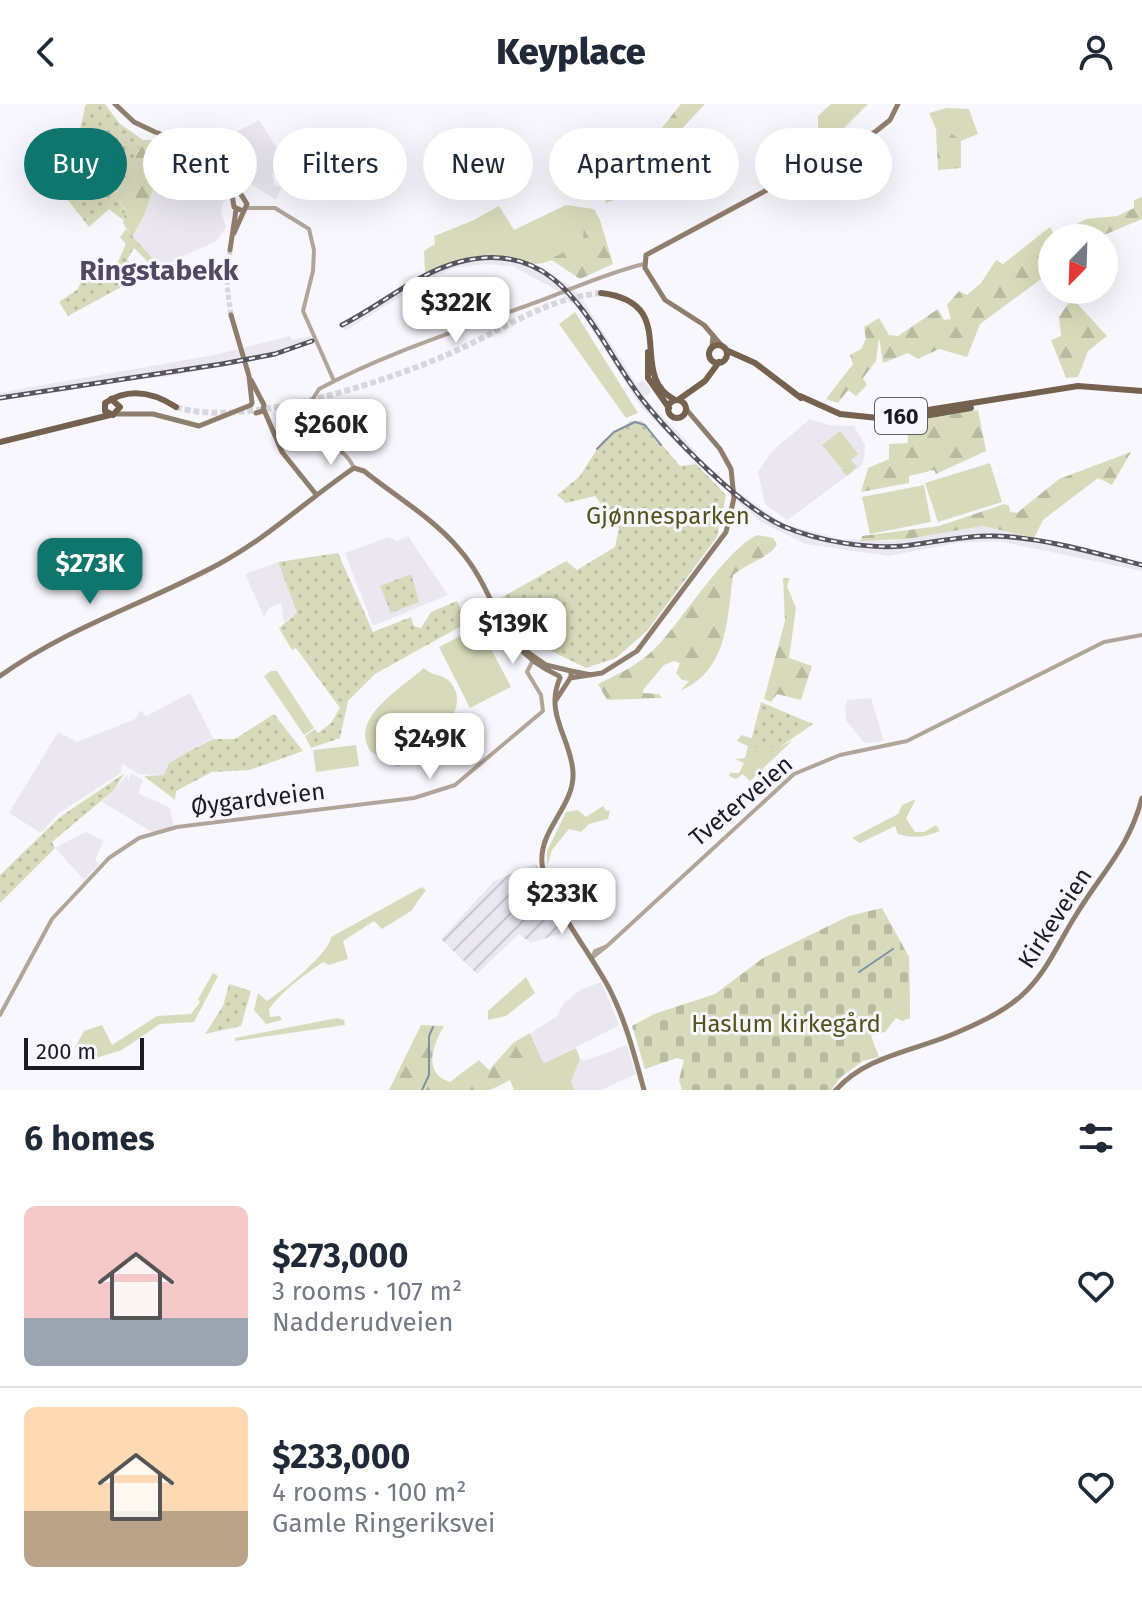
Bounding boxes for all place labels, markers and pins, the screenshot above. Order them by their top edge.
pin: $322K [400,277,512,345]
pin: $260K [275,399,387,467]
pin: $273K [34,538,146,606]
pin: $139K [457,598,569,666]
pin: $249K [374,713,486,781]
pin: $233K [506,868,618,936]

